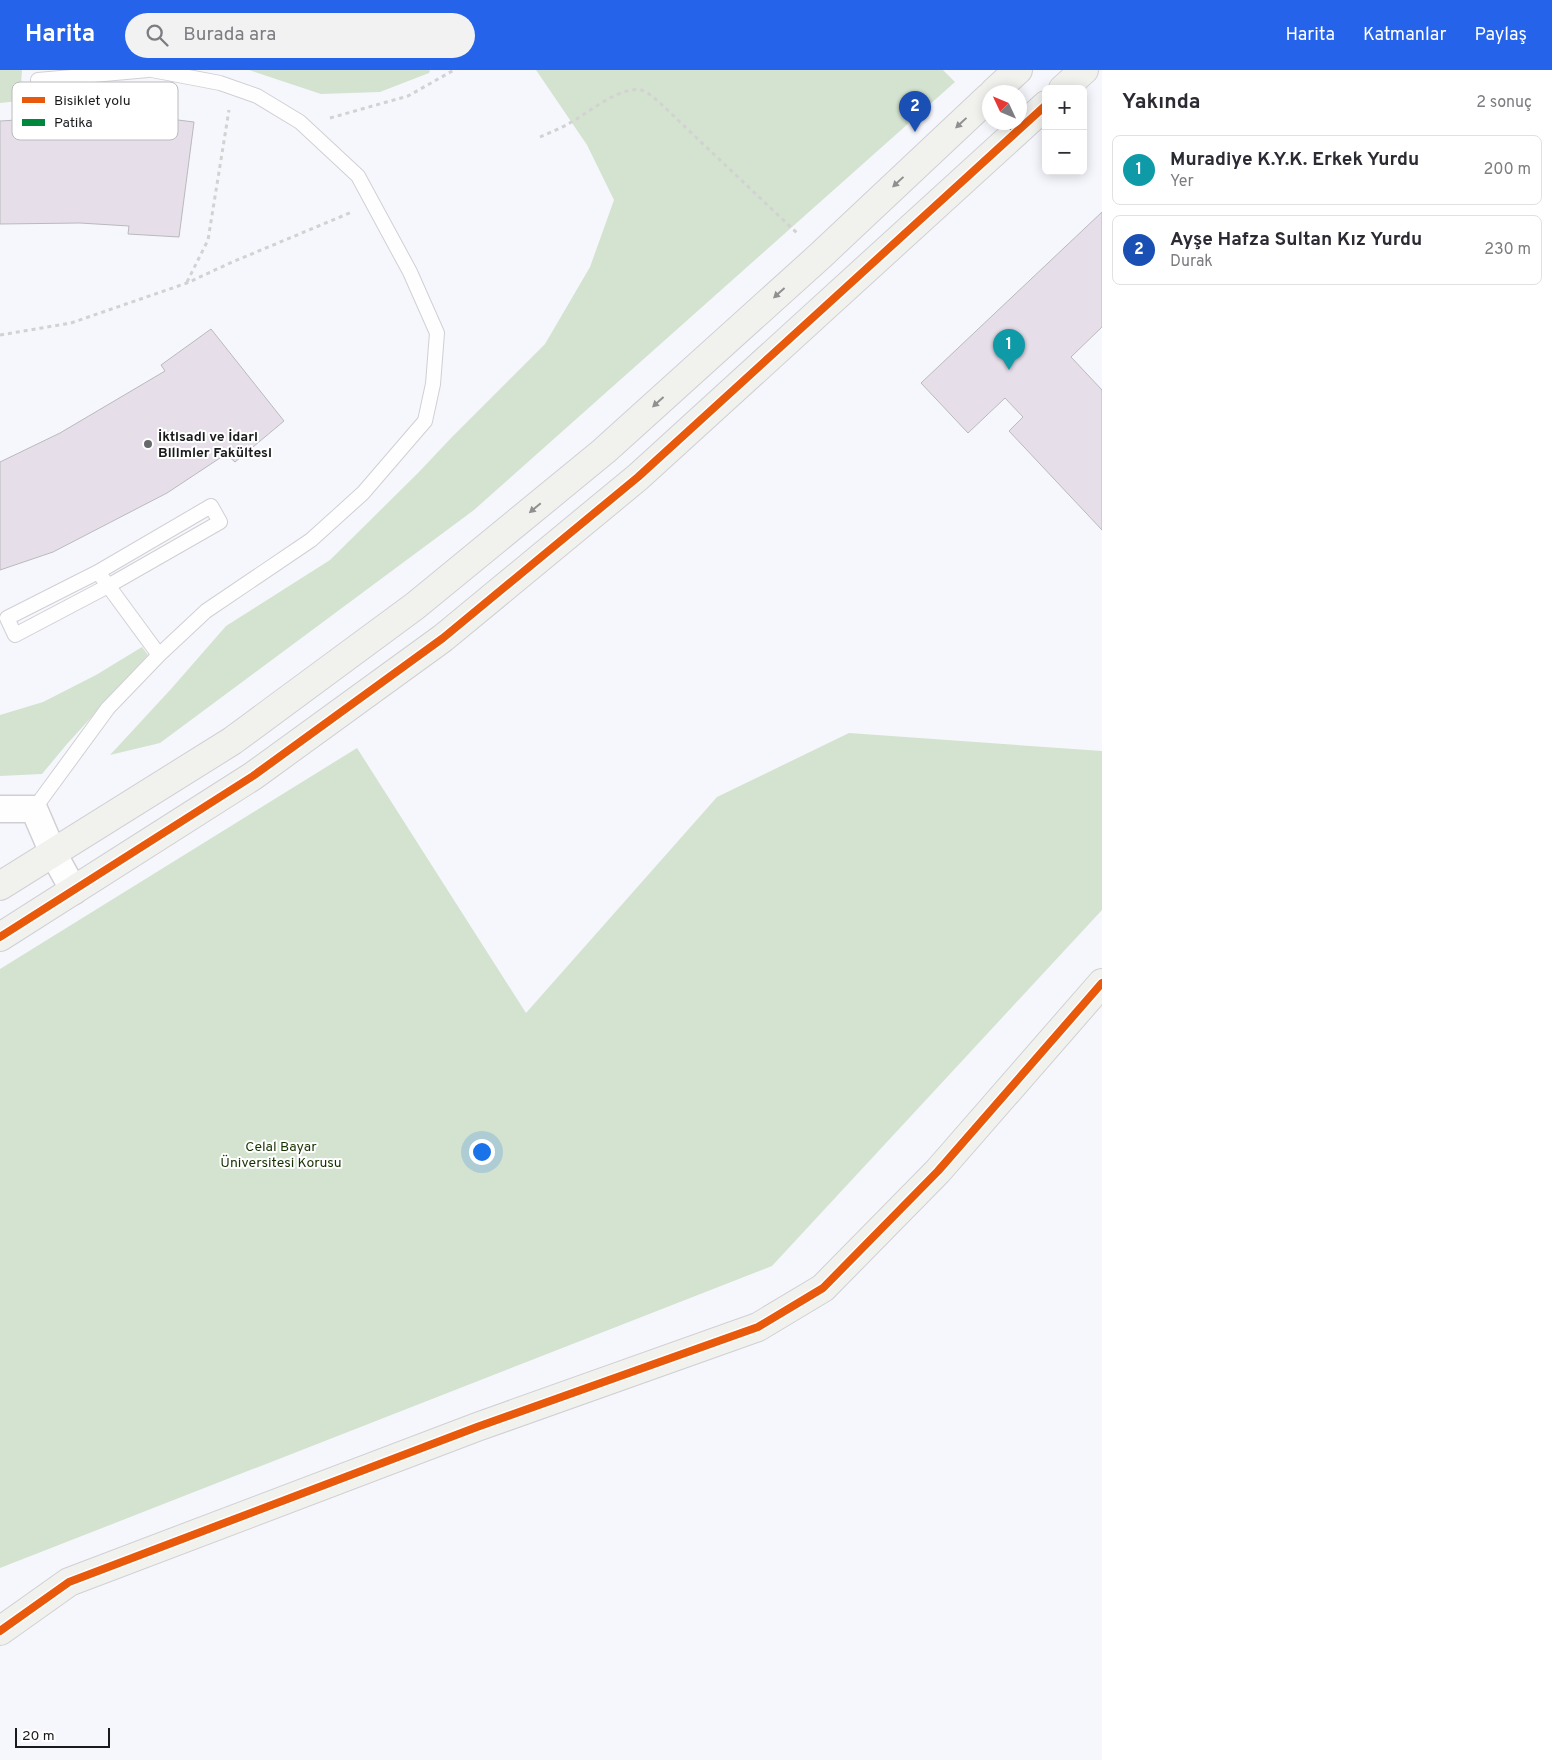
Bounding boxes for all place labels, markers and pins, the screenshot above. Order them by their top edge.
pin: 2 [899,91,931,132]
pin: 1 [993,329,1025,370]
place label: İktisadi ve İdari Bilimler Fakültesi [158,429,272,462]
marker: İktisadi ve İdari Bilimler Fakültesi [142,438,154,450]

